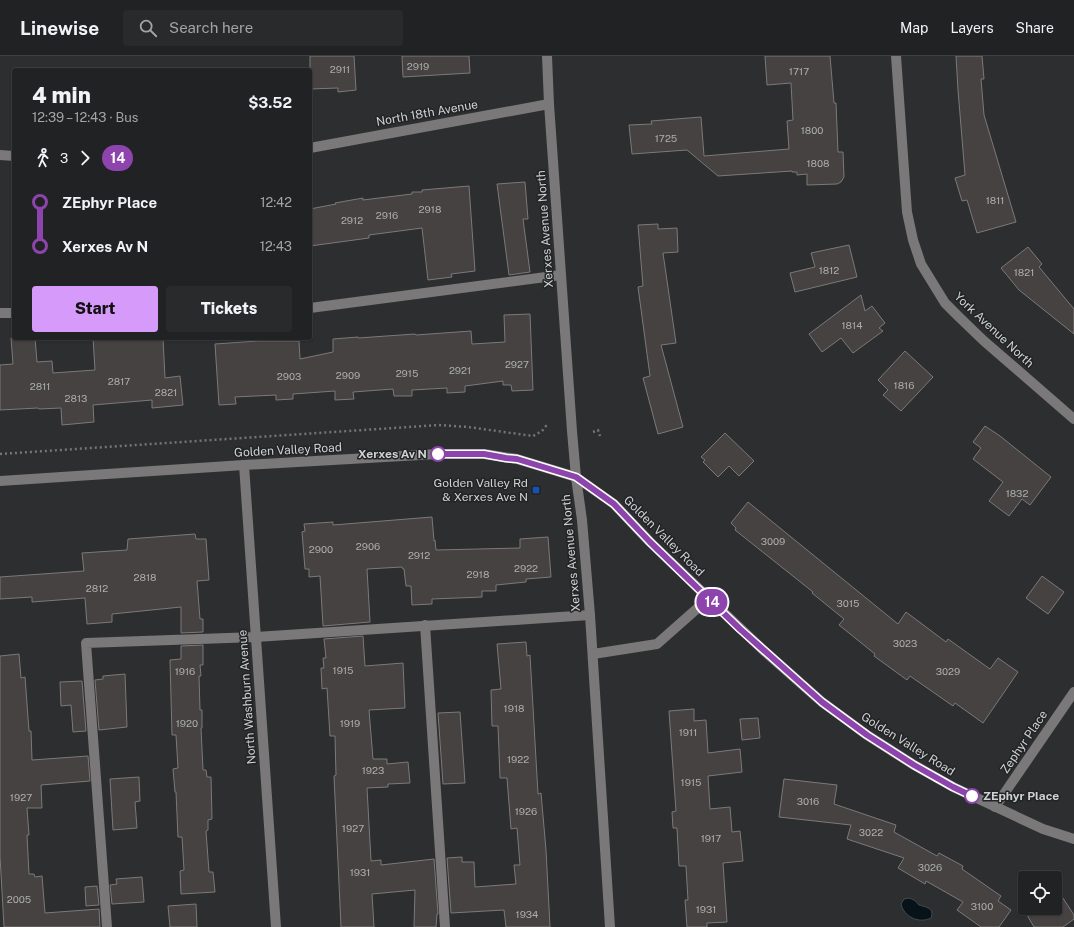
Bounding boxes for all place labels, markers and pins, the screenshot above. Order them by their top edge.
marker: Xerxes Av N [430,446,446,462]
place label: Xerxes Av N [358,447,427,461]
place label: Golden Valley Rd & Xerxes Ave N [434,476,528,504]
marker: Golden Valley Rd & Xerxes Ave N [531,485,541,495]
marker: ZEphyr Place [964,788,980,804]
place label: ZEphyr Place [983,789,1059,803]

